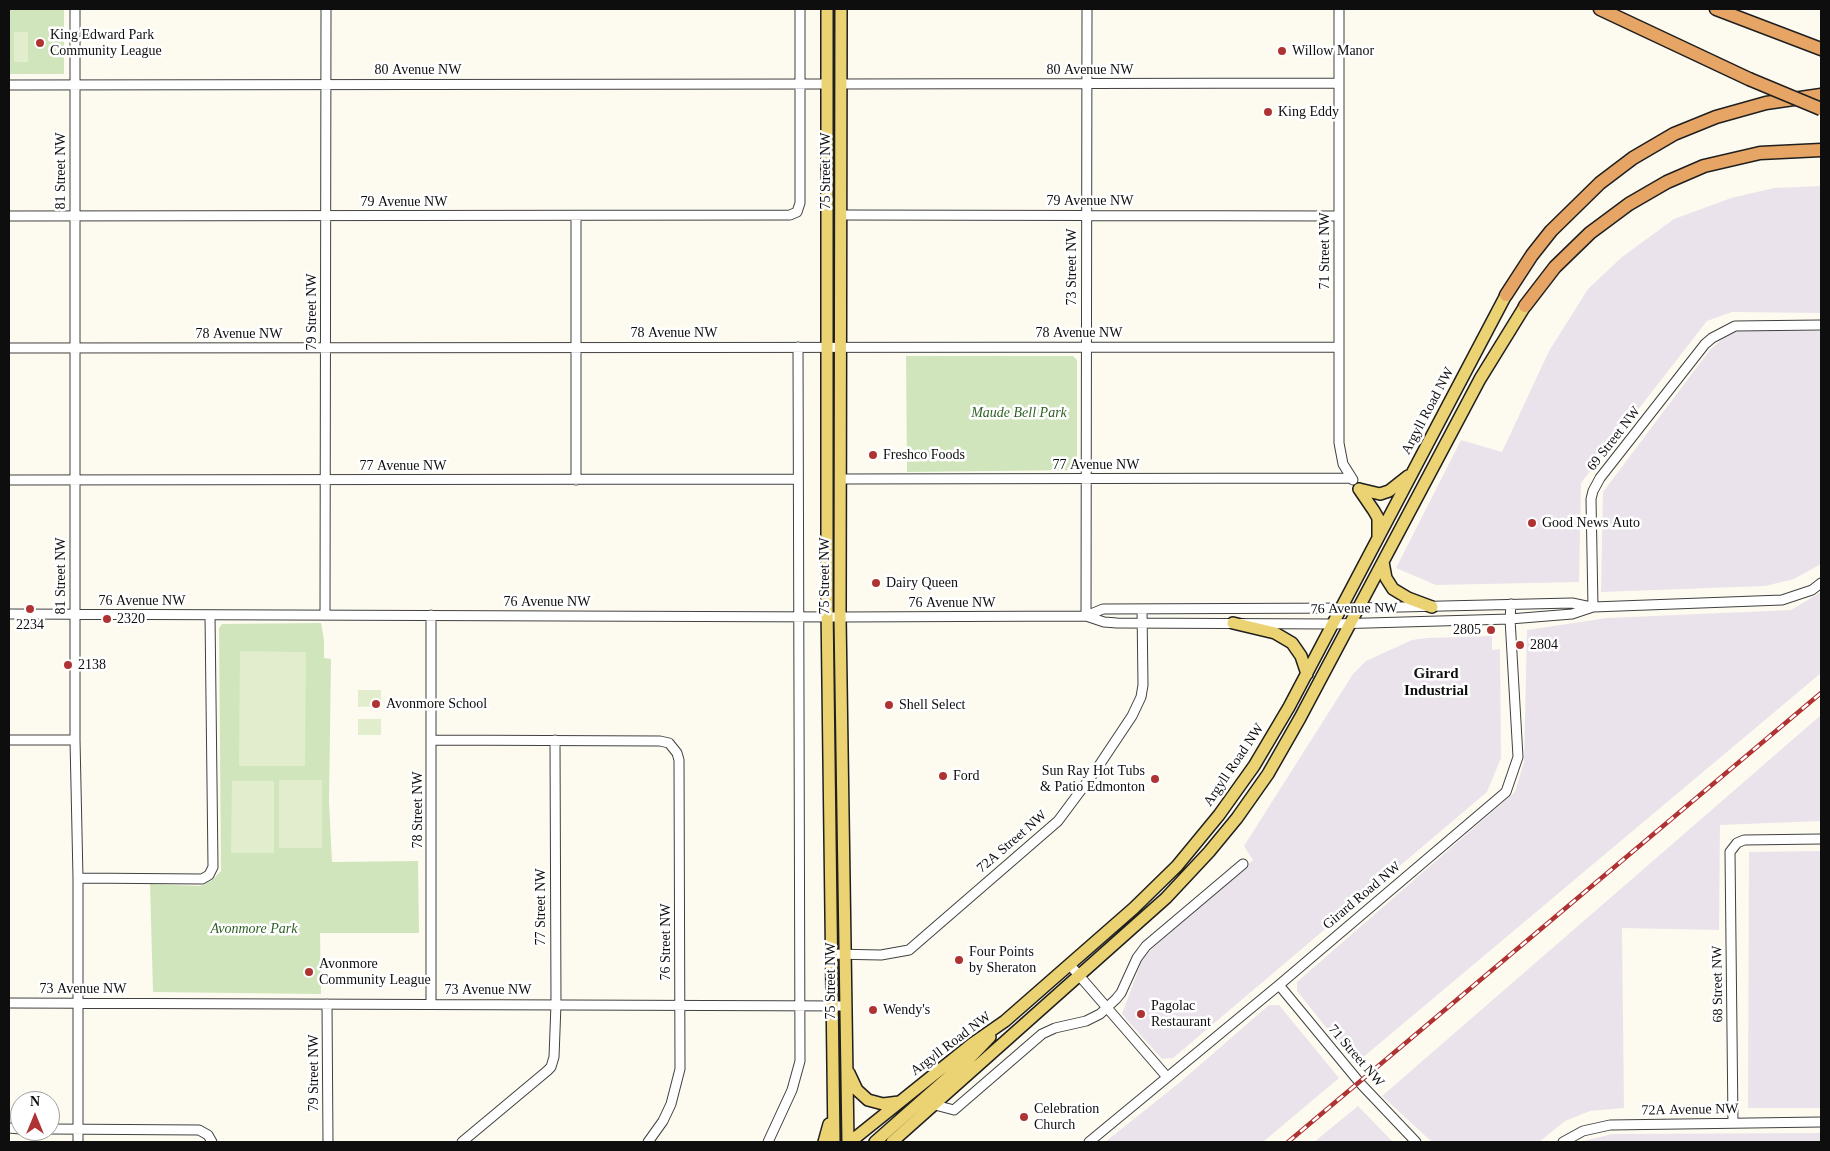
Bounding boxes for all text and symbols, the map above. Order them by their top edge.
place label: King Edward Park Community League [50,27,162,59]
marker: King Edward Park Community League [34,37,46,49]
place label: Willow Manor [1292,43,1374,59]
marker: Willow Manor [1276,45,1288,57]
street label: 80 Avenue NW [375,62,461,78]
street label: 80 Avenue NW [1047,62,1133,78]
place label: King Eddy [1278,104,1339,120]
marker: King Eddy [1262,106,1274,118]
street label: 81 Street NW [53,133,69,209]
street label: 75 Street NW [818,133,834,209]
street label: 79 Avenue NW [1047,193,1133,209]
street label: 79 Avenue NW [361,194,447,210]
street label: 71 Street NW [1317,213,1333,289]
street label: 73 Street NW [1064,229,1080,305]
street label: 79 Street NW [304,274,320,350]
street label: 78 Avenue NW [631,325,717,341]
street label: 78 Avenue NW [1036,325,1122,341]
street label: 78 Avenue NW [196,326,282,342]
street label: Argyll Road NW [1398,365,1458,457]
street label: 69 Street NW [1584,403,1644,475]
park label: Maude Bell Park [971,405,1067,421]
place label: Freshco Foods [883,447,965,463]
marker: Freshco Foods [867,449,879,461]
street label: 77 Avenue NW [1053,457,1139,473]
street label: 77 Avenue NW [360,458,446,474]
place label: Good News Auto [1542,515,1640,531]
marker: Good News Auto [1526,517,1538,529]
street label: 81 Street NW [53,538,69,614]
street label: 75 Street NW [817,538,833,614]
place label: Dairy Queen [886,575,958,591]
marker: Dairy Queen [870,577,882,589]
street label: 76 Avenue NW [99,593,185,609]
street label: 76 Avenue NW [504,594,590,610]
street label: 76 Avenue NW [909,595,995,611]
street label: 76 Avenue NW [1310,600,1398,618]
marker: 2234 [24,603,36,615]
place label: 2320 [117,611,145,627]
marker: 2320 [101,613,113,625]
place label: 2234 [16,617,44,633]
place label: 2805 [1453,622,1481,638]
marker: 2805 [1485,624,1497,636]
place label: 2804 [1530,637,1558,653]
marker: 2804 [1514,639,1526,651]
place label: 2138 [78,657,106,673]
marker: 2138 [62,659,74,671]
district label: Girard Industrial [1404,665,1468,700]
place label: Avonmore School [386,696,487,712]
place label: Shell Select [899,697,965,713]
marker: Avonmore School [370,698,382,710]
marker: Shell Select [883,699,895,711]
street label: Argyll Road NW [1200,720,1268,810]
place label: Sun Ray Hot Tubs & Patio Edmonton [1040,763,1145,796]
place label: Ford [953,768,979,784]
marker: Ford [937,770,949,782]
street label: 78 Street NW [410,772,426,848]
marker: Sun Ray Hot Tubs & Patio Edmonton [1149,773,1161,785]
street label: 72A Street NW [974,807,1050,877]
street label: Girard Road NW [1320,859,1404,933]
street label: 77 Street NW [533,869,549,945]
street label: 76 Street NW [658,904,674,980]
park label: Avonmore Park [211,921,297,937]
street label: 75 Street NW [823,943,839,1019]
place label: Four Points by Sheraton [969,944,1036,976]
street label: 68 Street NW [1709,945,1727,1023]
marker: Four Points by Sheraton [953,954,965,966]
place label: Avonmore Community League [319,956,431,989]
marker: Avonmore Community League [303,966,315,978]
street label: 73 Avenue NW [40,981,126,997]
street label: 73 Avenue NW [445,982,531,998]
place label: Pagolac Restaurant [1151,998,1211,1030]
place label: Wendy's [883,1002,930,1018]
marker: Wendy's [867,1004,879,1016]
street label: Argyll Road NW [908,1008,994,1080]
marker: Pagolac Restaurant [1135,1008,1147,1020]
street label: 71 Street NW [1324,1021,1388,1091]
street label: 79 Street NW [306,1035,322,1111]
north arrow [10,1091,60,1141]
text: N [30,1094,40,1109]
place label: Celebration Church [1034,1101,1099,1134]
street label: 72A Avenue NW [1641,1101,1739,1119]
marker: Celebration Church [1018,1111,1030,1123]

